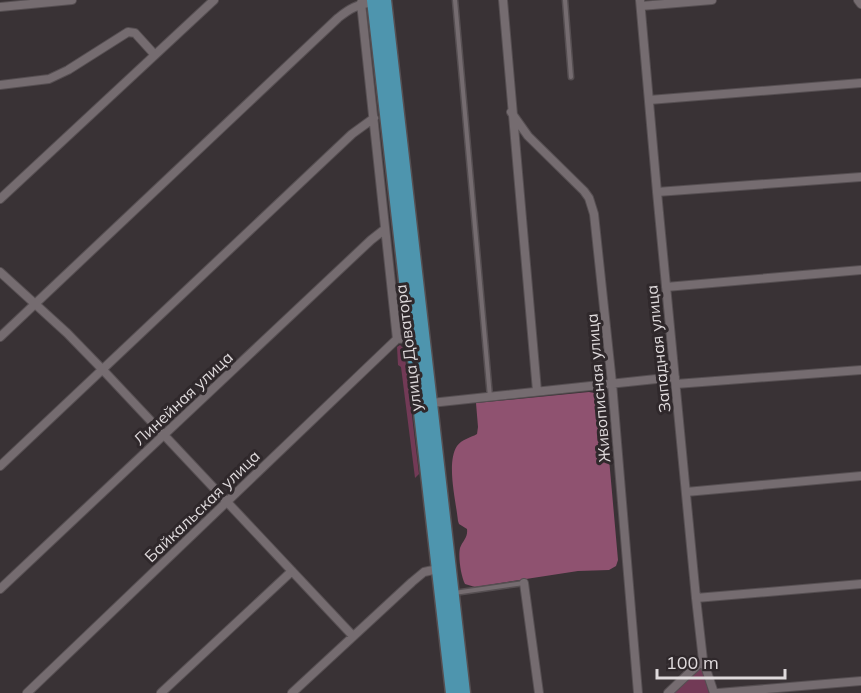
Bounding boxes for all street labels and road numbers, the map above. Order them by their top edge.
street label: улица Доватора [390,283,426,413]
street label: Западная улица [641,284,675,414]
street label: Живописная улица [582,313,614,463]
street label: Линейная улица [129,347,237,449]
street label: Байкальская улица [140,446,264,566]

